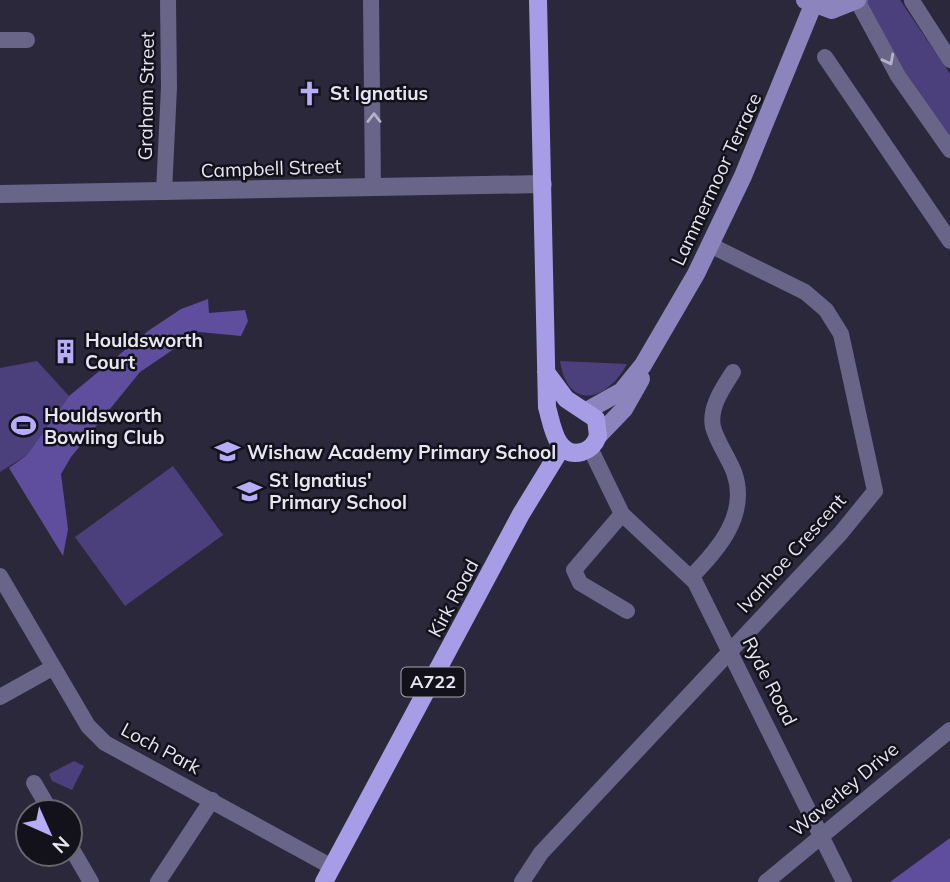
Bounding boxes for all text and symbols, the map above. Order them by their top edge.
street label: Graham Street [133,31,159,161]
one-way arrow [881,53,895,66]
church icon: St Ignatius [296,79,324,107]
place label: St Ignatius [330,81,428,105]
street label: Lammermoor Terrace [665,89,767,269]
one-way arrow [366,113,382,123]
street label: Campbell Street [200,154,342,182]
place label: Houldsworth Court [85,328,203,374]
building icon: Houldsworth Court [51,337,79,365]
place label: Houldsworth Bowling Club [44,403,165,449]
sports icon: Houldsworth Bowling Club [10,412,38,440]
school or university icon: Wishaw Academy Primary School [213,438,241,466]
place label: Wishaw Academy Primary School [247,440,556,464]
place label: St Ignatius' Primary School [269,468,407,514]
school or university icon: St Ignatius' Primary School [235,477,263,505]
street label: Ivanhoe Crescent [731,488,851,617]
street label: Kirk Road [422,555,484,641]
street label: Ryde Road [737,633,803,729]
road number: A722 [402,668,464,696]
street label: Loch Park [117,717,205,779]
street label: Waverley Drive [785,737,903,841]
north arrow [14,798,84,868]
text: N [47,831,75,859]

